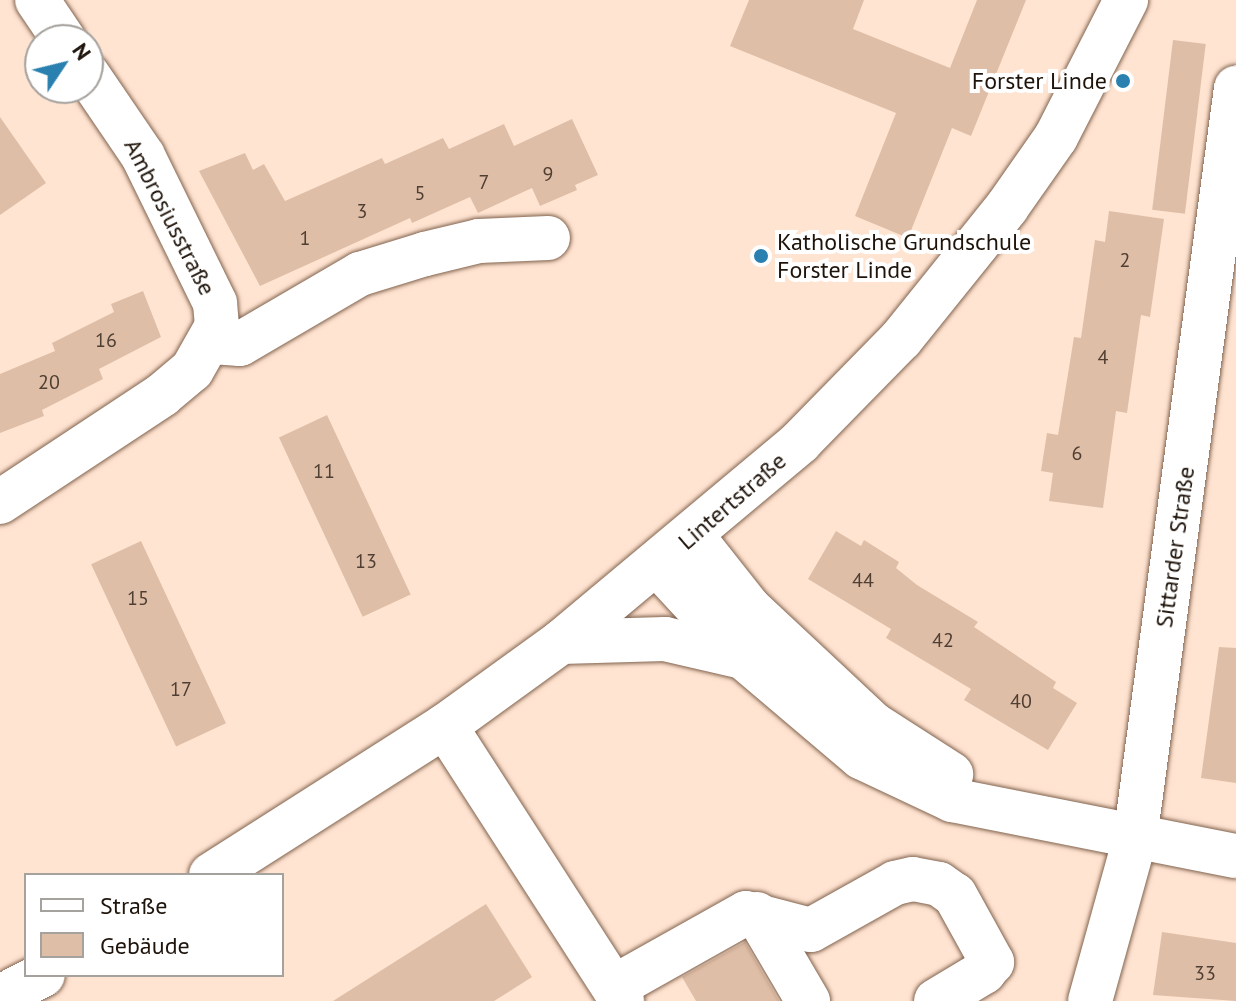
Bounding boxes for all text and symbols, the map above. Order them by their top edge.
north arrow [24,24,104,104]
text: N [66,37,98,65]
place label: Forster Linde [972,67,1107,95]
marker: Forster Linde [1114,72,1132,90]
street label: Ambrosiusstraße [118,134,222,300]
house number: 9 [543,162,553,186]
house number: 7 [479,170,489,194]
house number: 5 [415,181,425,205]
house number: 3 [357,199,367,223]
house number: 1 [300,226,310,250]
place label: Katholische Grundschule Forster Linde [777,228,1031,284]
marker: Katholische Grundschule Forster Linde [752,247,770,265]
house number: 2 [1120,248,1130,272]
house number: 16 [95,328,117,352]
house number: 4 [1098,345,1108,369]
house number: 20 [38,370,60,394]
house number: 6 [1072,441,1082,465]
street label: Lintertstraße [672,446,792,556]
house number: 11 [313,459,335,483]
street label: Sittarder Straße [1149,465,1201,629]
house number: 13 [355,549,377,573]
house number: 44 [852,568,874,592]
house number: 15 [127,586,149,610]
house number: 42 [932,628,954,652]
house number: 17 [170,677,192,701]
house number: 40 [1010,689,1032,713]
legend [24,873,284,977]
text: Straße [100,890,167,921]
text: Gebäude [100,930,190,961]
house number: 33 [1194,961,1216,985]

